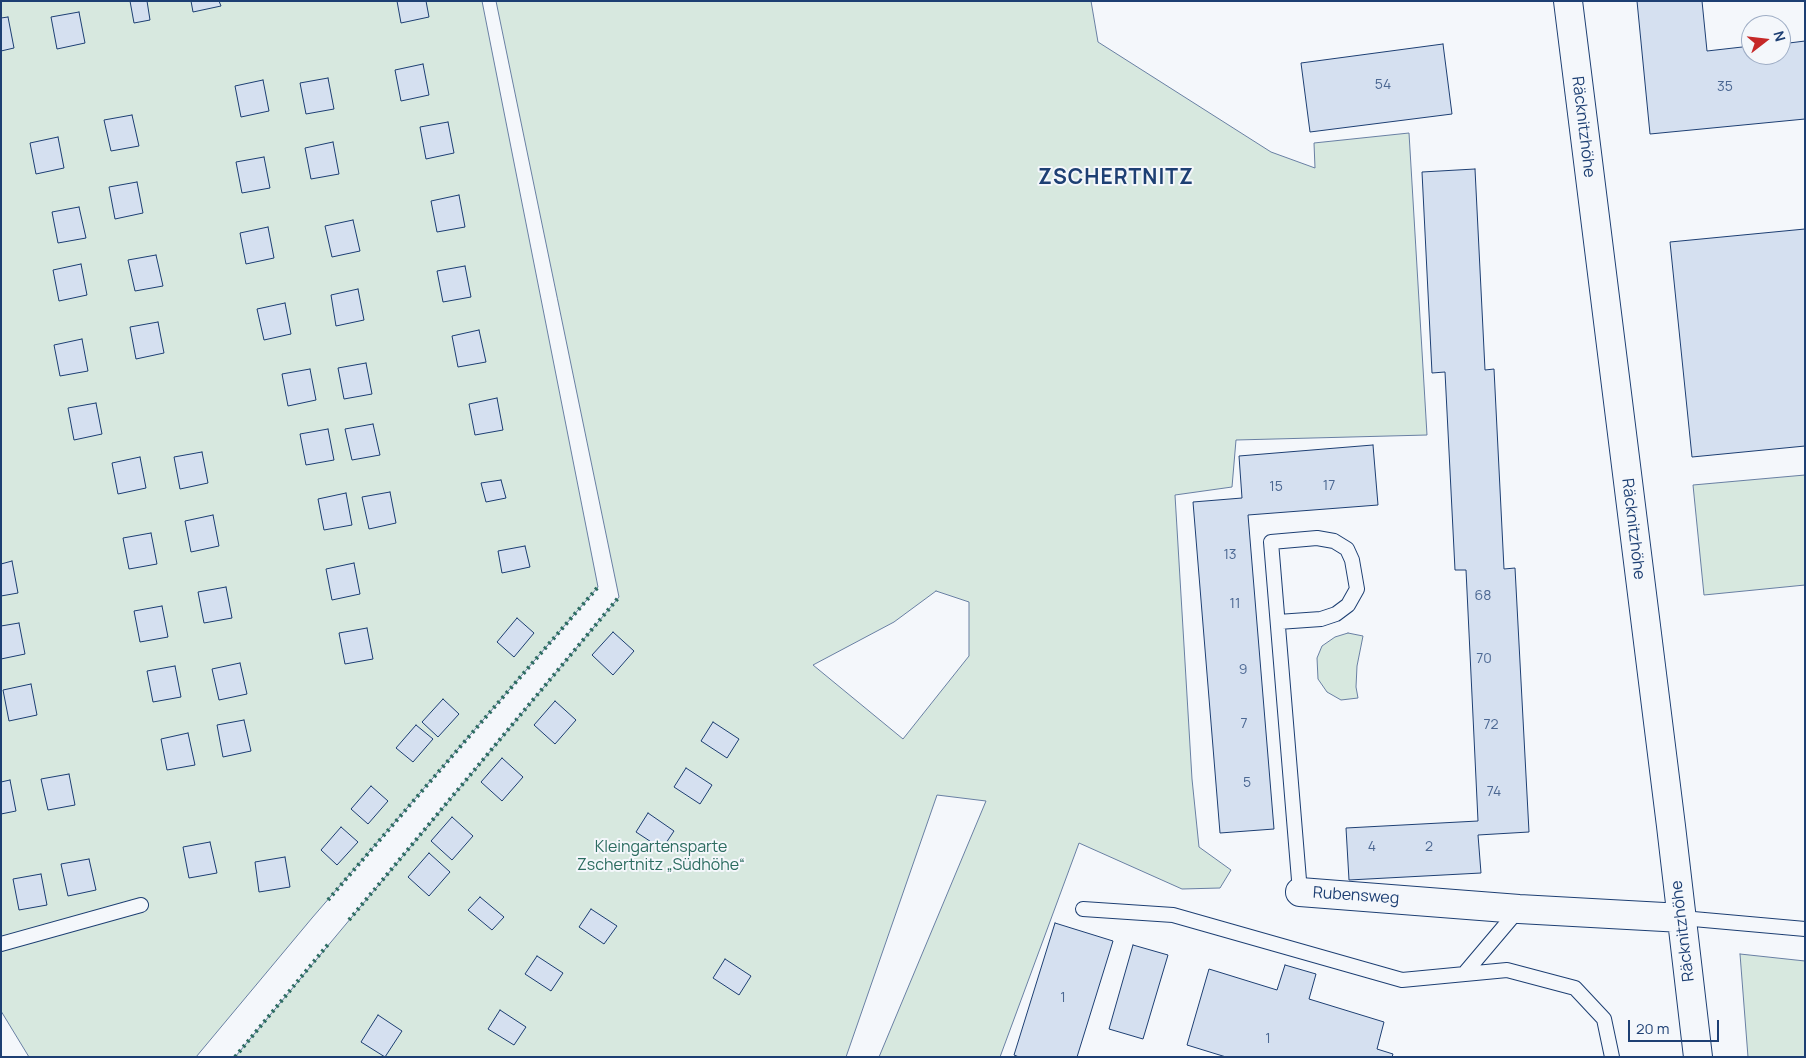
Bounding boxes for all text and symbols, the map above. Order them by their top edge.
north arrow [1741,15,1791,65]
text: N [1769,29,1790,43]
street label: Räcknitzhöhe [1567,75,1599,179]
house number: 54 [1375,77,1391,93]
house number: 35 [1717,79,1733,95]
district label: ZSCHERTNITZ [1037,165,1195,191]
street label: Räcknitzhöhe [1617,477,1649,581]
house number: 17 [1323,478,1335,494]
house number: 15 [1269,479,1283,495]
house number: 13 [1223,547,1237,563]
house number: 68 [1475,588,1491,604]
house number: 11 [1230,596,1240,612]
house number: 70 [1476,651,1492,667]
house number: 9 [1239,662,1247,678]
house number: 7 [1240,716,1248,732]
house number: 72 [1483,717,1499,733]
house number: 5 [1243,775,1251,791]
house number: 74 [1487,784,1501,800]
park label: Kleingartensparte Zschertnitz „Südhöhe“ [577,838,745,876]
house number: 4 [1368,839,1376,855]
house number: 2 [1425,839,1433,855]
street label: Räcknitzhöhe [1667,879,1699,983]
street label: Rubensweg [1312,883,1400,909]
house number: 1 [1060,990,1066,1006]
scale bar [1631,1010,1722,1042]
text: 20 m [1636,1018,1669,1039]
house number: 1 [1265,1031,1271,1047]

